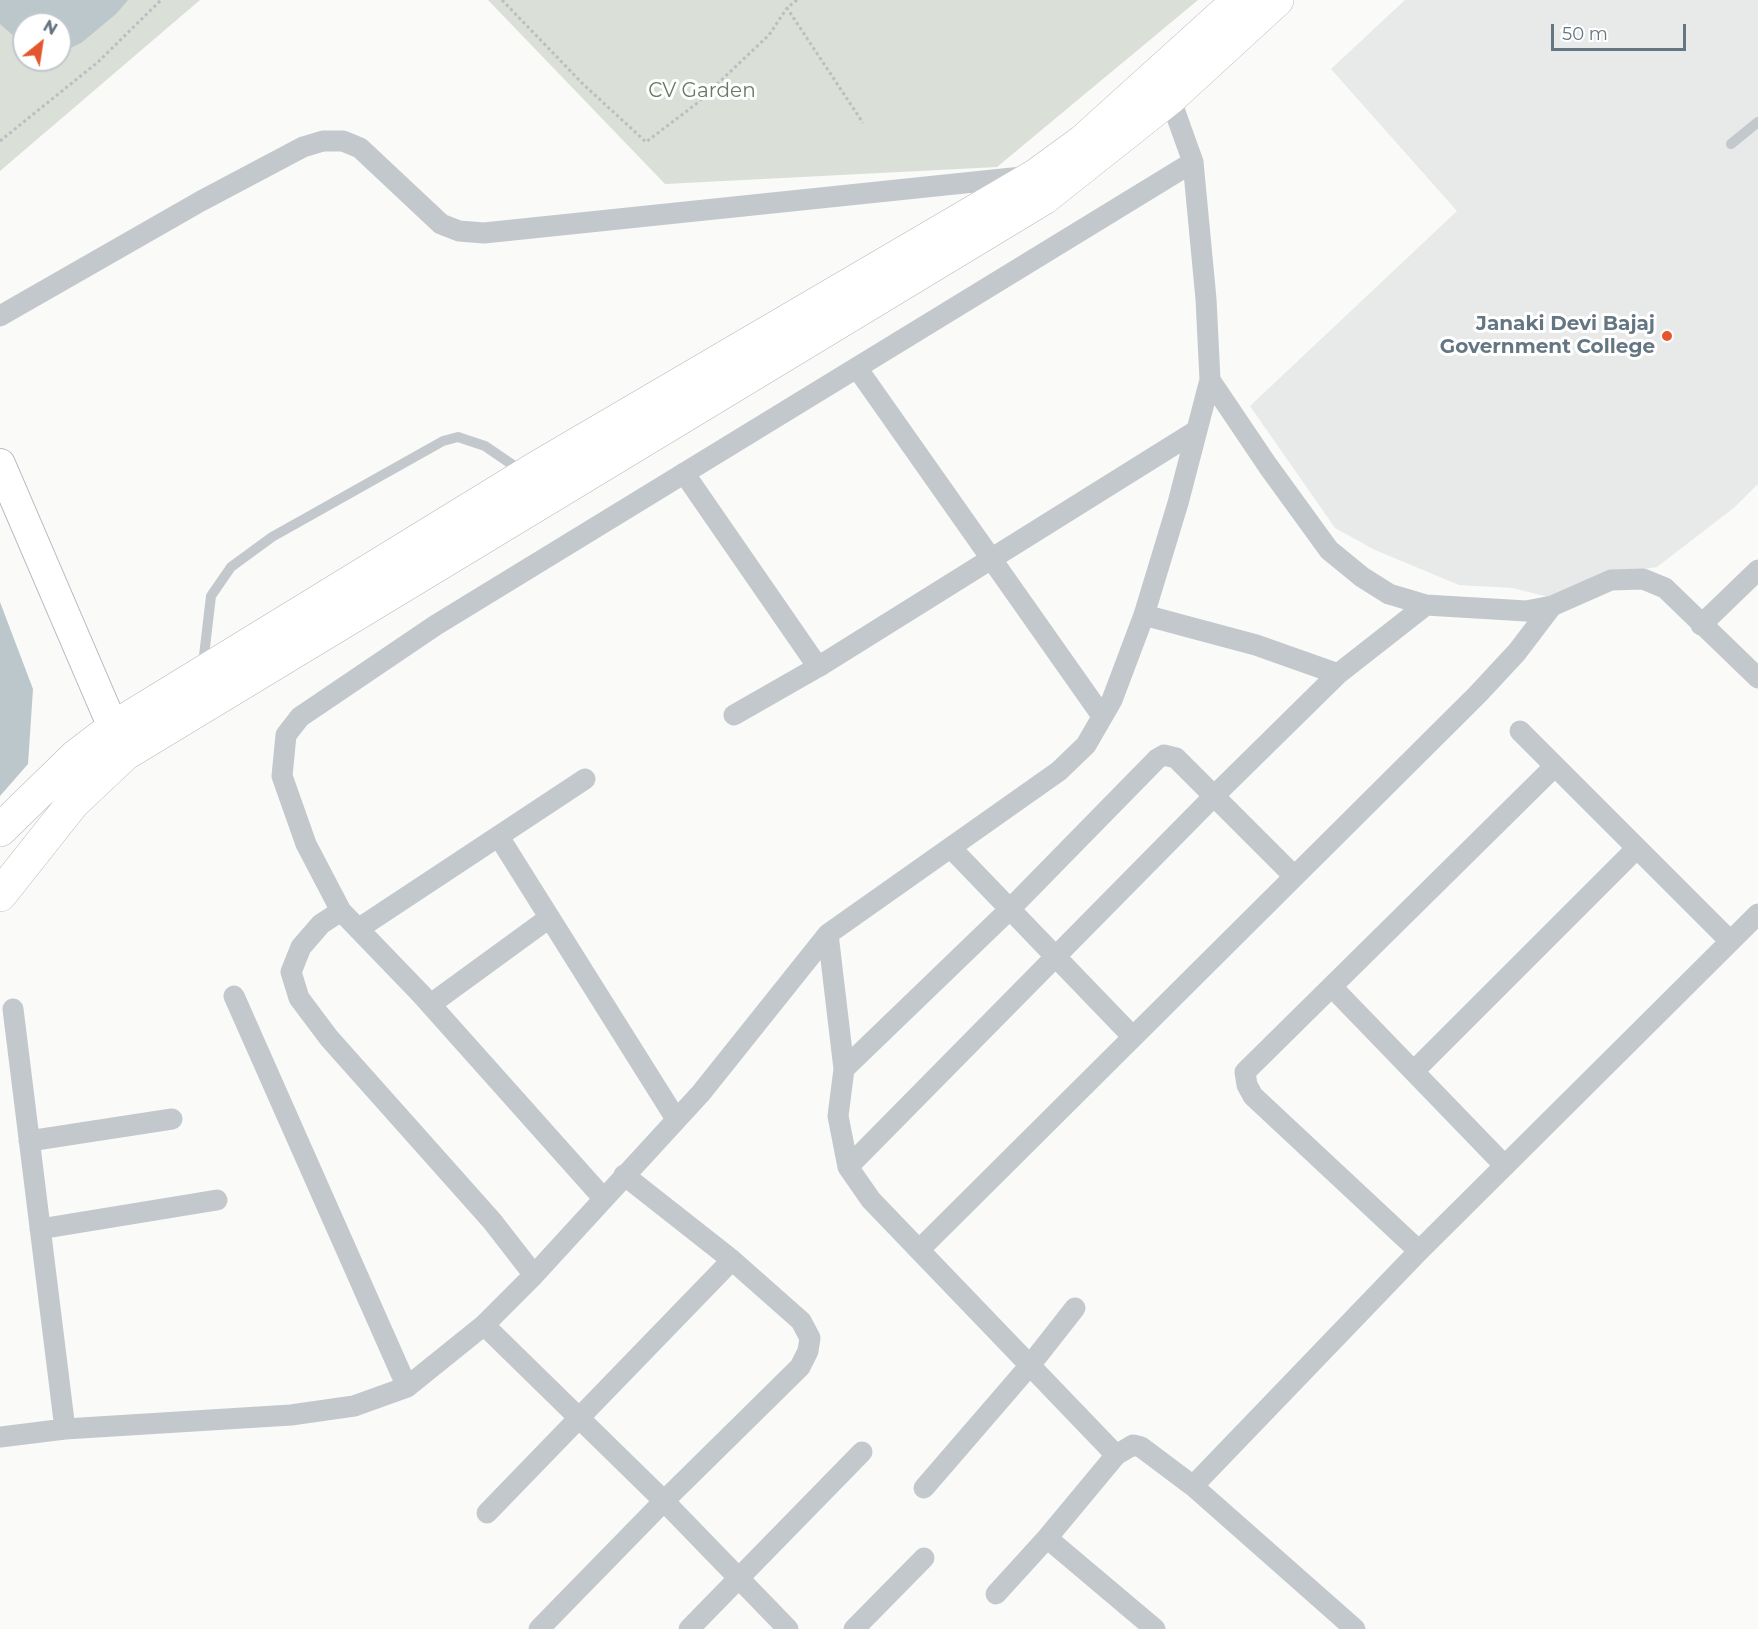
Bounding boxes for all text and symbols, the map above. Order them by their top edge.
north arrow [12,12,72,72]
scale bar [1554,12,1689,50]
text: N [40,16,61,39]
text: 50 m [1562,23,1608,45]
park label: CV Garden [648,79,756,103]
place label: Janaki Devi Bajaj Government College [1440,312,1655,359]
marker: Janaki Devi Bajaj Government College [1660,329,1674,343]

